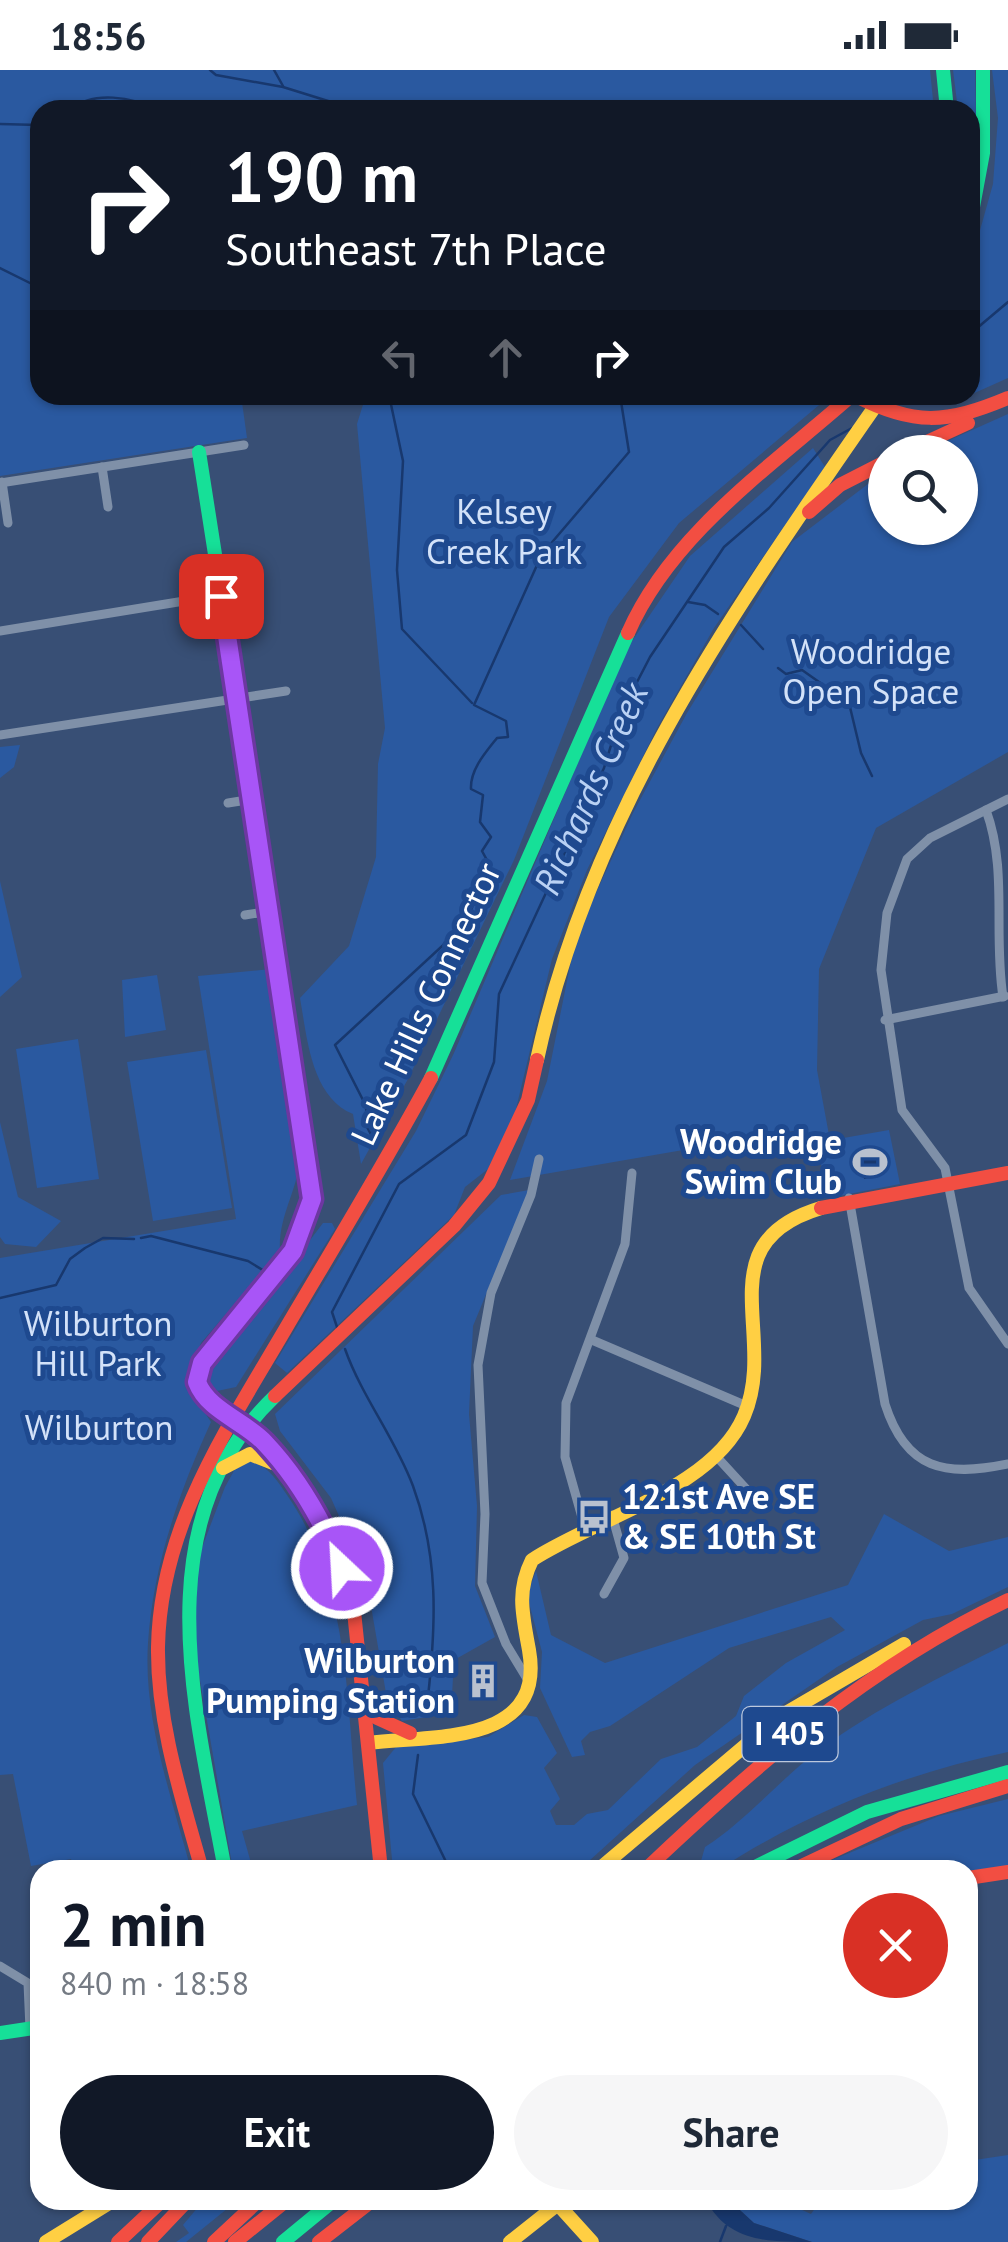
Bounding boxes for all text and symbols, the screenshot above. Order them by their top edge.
text: 18:56 [50,11,146,60]
text: 190 m [225,131,418,221]
icon: right [60,140,190,270]
text: Southeast 7th Place [225,219,607,277]
icon: left [373,330,428,385]
icon: ahead [478,330,533,385]
icon: right [583,330,638,385]
map controls [868,435,978,545]
button: search [868,435,978,545]
park label: Kelsey Creek Park [426,488,582,574]
pin [179,554,264,639]
icon: arrive [194,569,249,624]
park label: Woodridge Open Space [783,628,959,714]
water label: Richards Creek [521,673,659,902]
street label: Lake Hills Connector [339,855,511,1152]
place label: Woodridge Swim Club [680,1118,842,1204]
sports icon: Woodridge Swim Club [851,1143,889,1181]
park label: Wilburton Hill Park [24,1300,172,1386]
park label: Wilburton [25,1404,173,1450]
place label: 121st Ave SE & SE 10th St [622,1473,816,1559]
bus stop icon: 121st Ave SE & SE 10th St [575,1498,613,1536]
position arrow [290,1516,394,1620]
place label: Wilburton Pumping Station [206,1637,455,1723]
building icon: Wilburton Pumping Station [464,1662,502,1700]
road number: I 405 [742,1707,838,1761]
text: 2 min [60,1885,206,1963]
button: close [843,1893,948,1998]
text: 840 m · 18:58 [60,1962,249,2004]
button: Exit [60,2075,494,2190]
button: Share [514,2075,948,2190]

